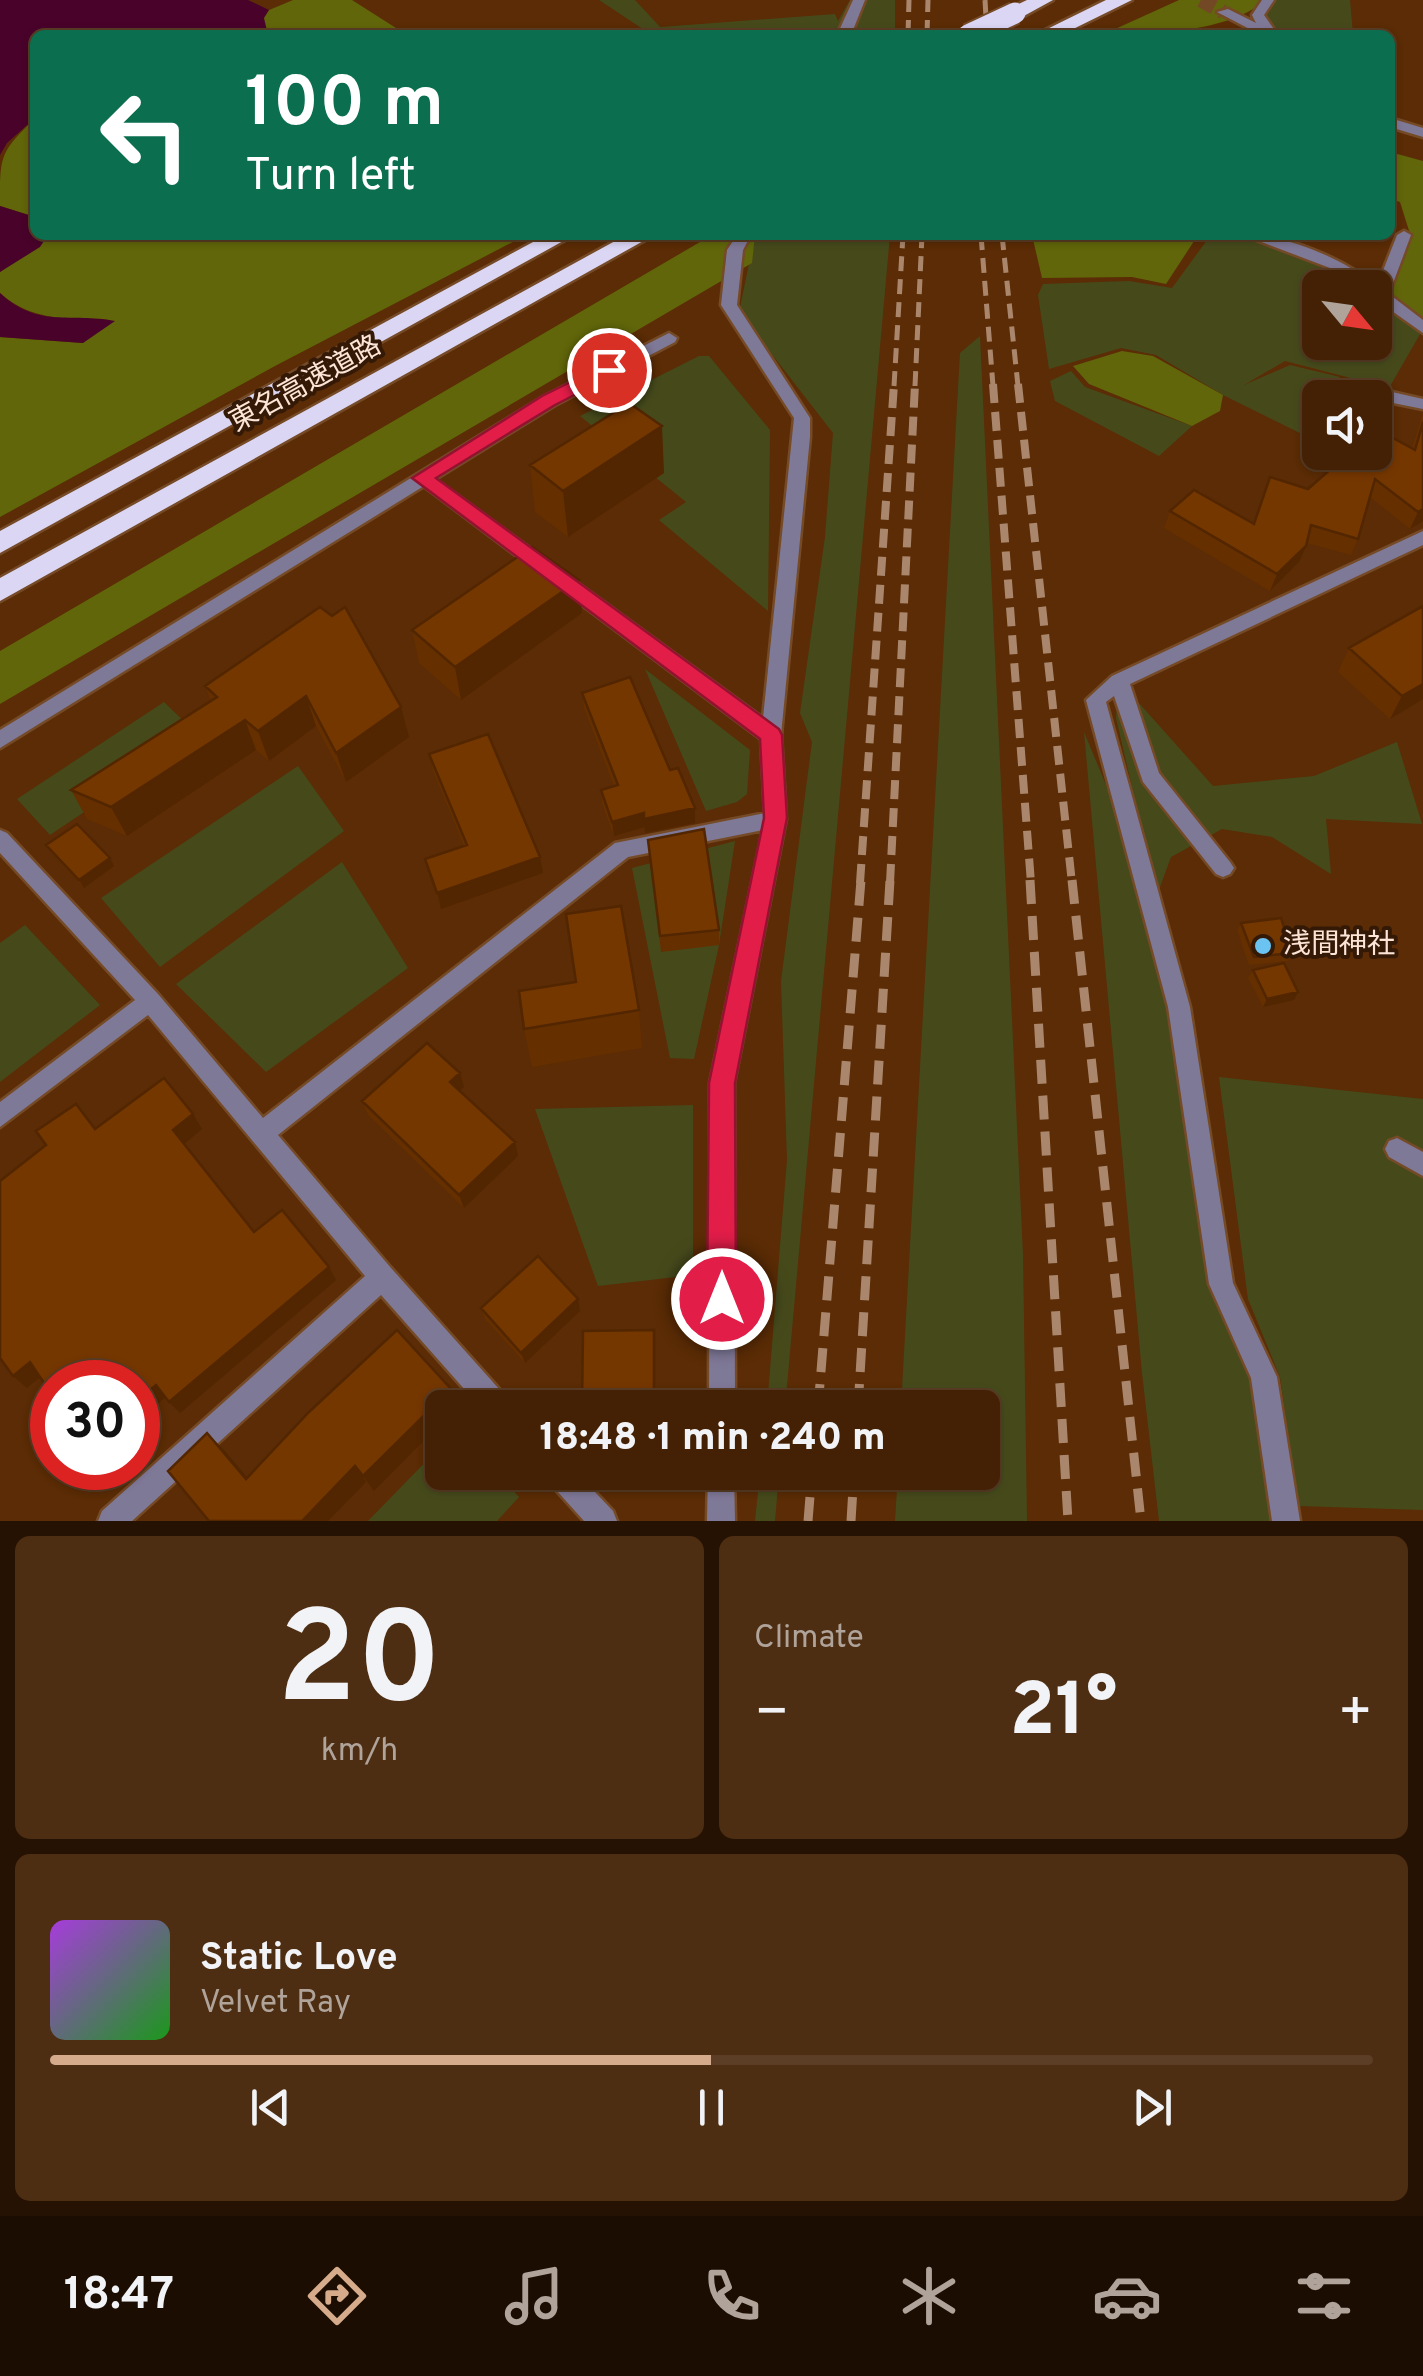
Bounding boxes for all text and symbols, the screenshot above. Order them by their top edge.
text: 100 m [245,62,444,151]
icon: left [80,70,210,200]
text: Turn left [245,149,416,206]
north arrow [1302,270,1392,360]
map controls [1302,270,1392,470]
pin [567,328,652,413]
street label: 東名高速道路 [224,329,388,441]
icon: arrive [582,343,637,398]
button: sound [1302,380,1392,470]
place label: 浅間神社 [1283,928,1395,964]
marker: 浅間神社 [1252,935,1274,957]
position arrow [670,1247,774,1351]
speed limit sign: 30 [30,1360,160,1490]
text: 18:48 · 1 min · 240 m [539,1415,886,1464]
text: 20 [277,1584,442,1749]
text: Climate [754,1619,864,1659]
text: 21° [1010,1667,1117,1762]
text: − [754,1680,789,1750]
text: + [1338,1680,1373,1750]
text: km/h [321,1732,398,1772]
text: Static Love [200,1935,398,1984]
text: Velvet Ray [200,1984,351,2024]
icon: previous [243,2080,298,2135]
icon: pause [684,2080,739,2135]
icon: next [1125,2080,1180,2135]
icon: directions [302,2261,372,2331]
icon: music [499,2261,569,2331]
icon: phone [697,2261,767,2331]
icon: climate [894,2261,964,2331]
icon: car [1092,2261,1162,2331]
icon: filters [1289,2261,1359,2331]
text: 18:47 [64,2268,174,2325]

